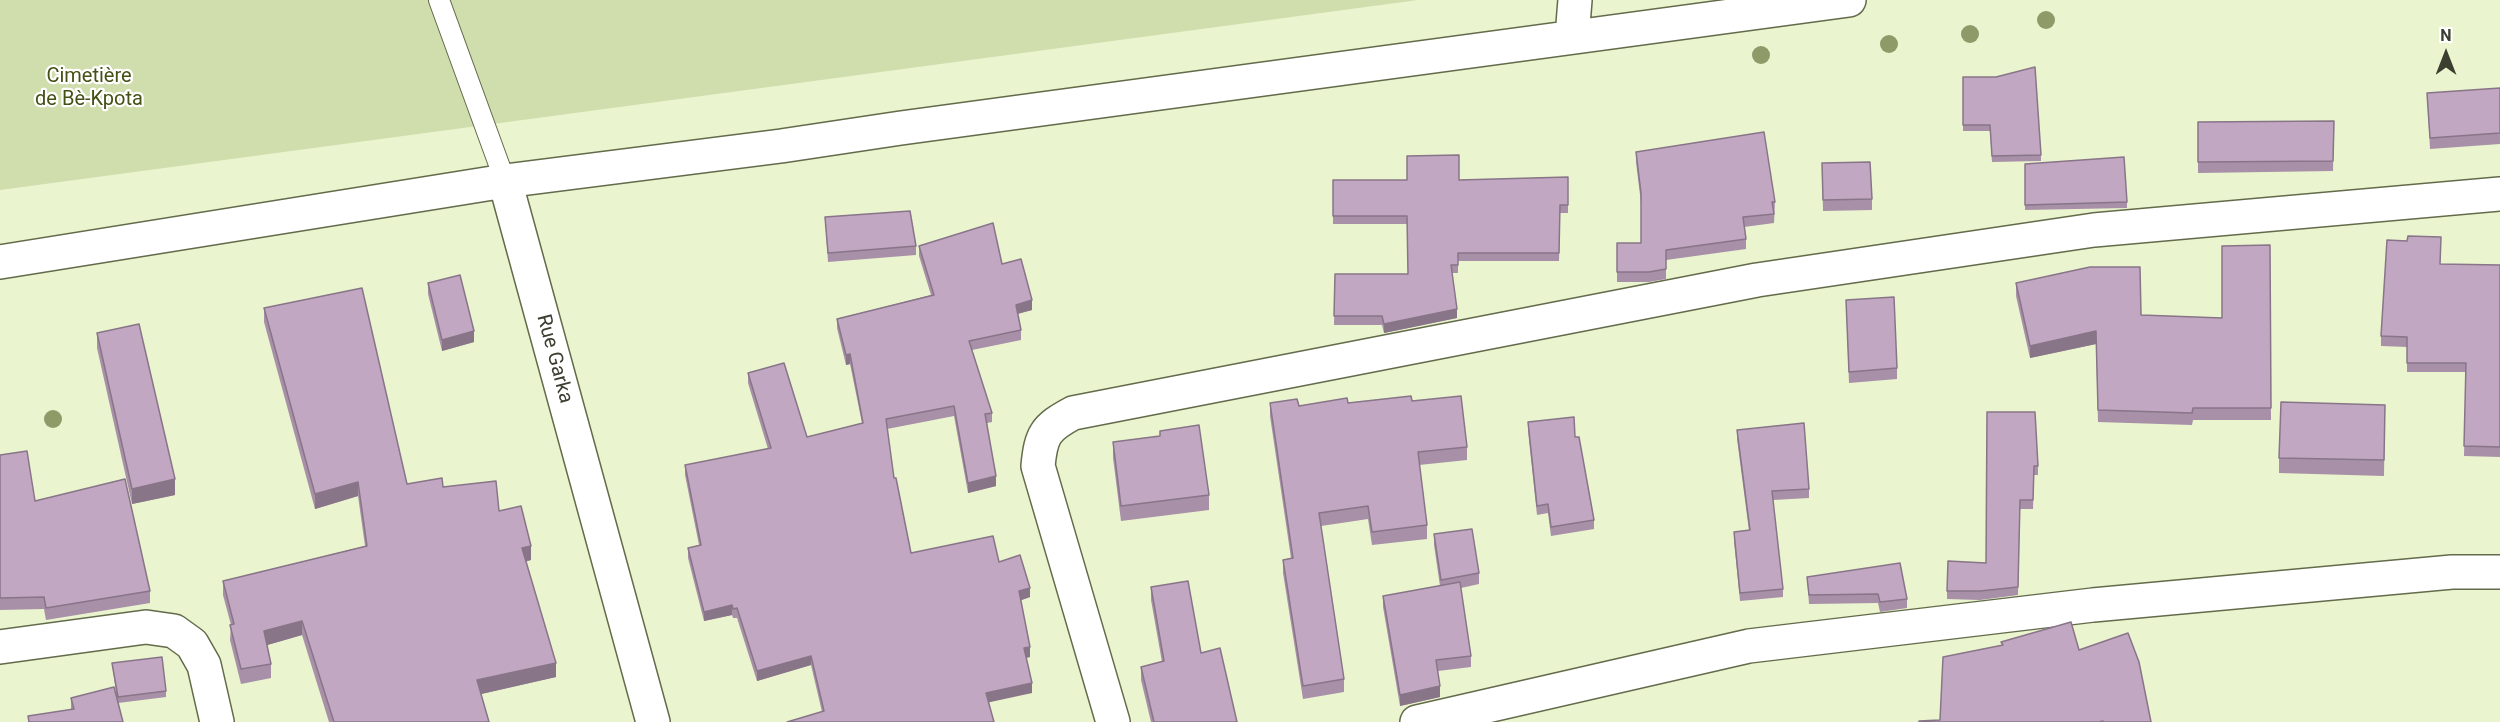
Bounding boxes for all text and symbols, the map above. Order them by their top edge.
north arrow [2416,24,2476,84]
text: N [2440,26,2452,45]
park label: Cimetière de Bè-Kpota [35,65,143,112]
street label: Rue Garka [531,312,577,406]

